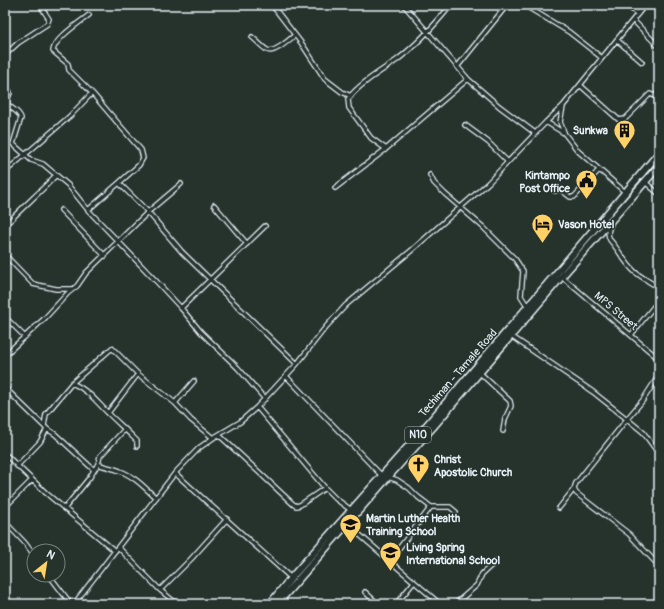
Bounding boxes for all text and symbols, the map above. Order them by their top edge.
building icon: Sunkwa [611,117,637,150]
place label: Sunkwa [573,124,608,137]
public building icon: Kintampo Post Office [573,168,599,201]
place label: Kintampo Post Office [519,169,571,195]
hotel icon: Vason Hotel [529,211,555,244]
place label: Vason Hotel [558,218,615,231]
street label: MPS Street [592,289,641,333]
street label: Techiman - Tamale Road [416,326,500,420]
road number: N10 [405,427,431,443]
church icon: Christ Apostolic Church [406,452,432,485]
place label: Christ Apostolic Church [434,453,512,479]
school or university icon: Martin Luther Health Training School [337,511,363,544]
place label: Martin Luther Health Training School [365,512,460,538]
school or university icon: Living Spring International School [378,540,404,573]
place label: Living Spring International School [406,541,501,567]
north arrow [26,543,66,583]
text: N [44,547,58,563]

